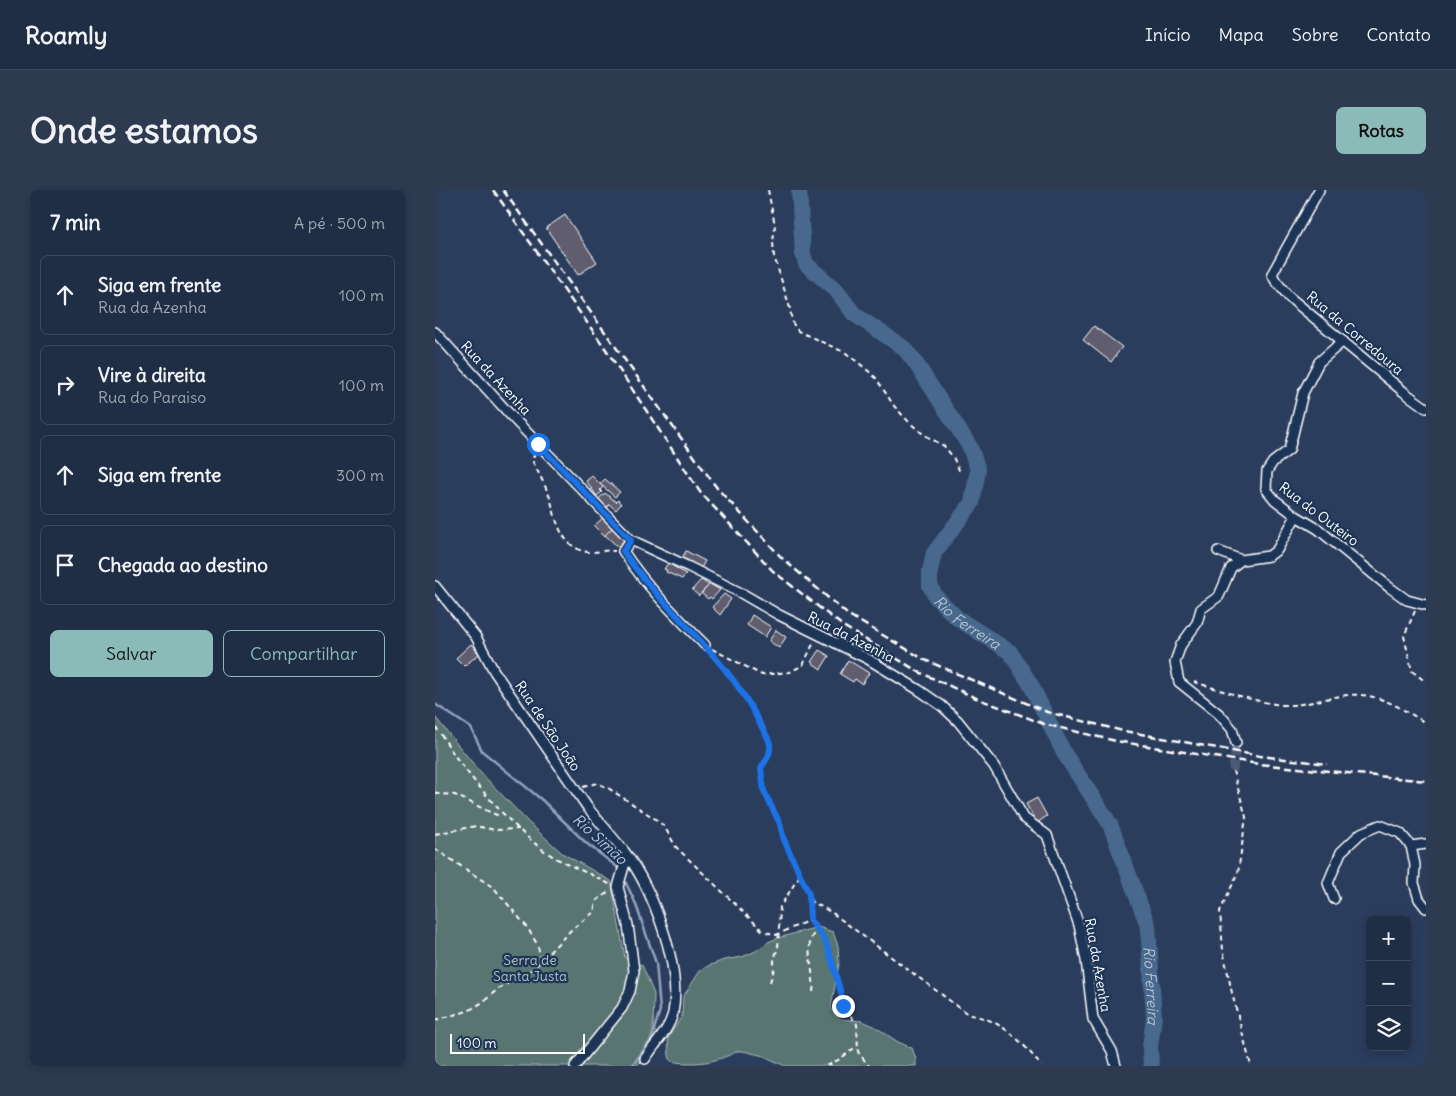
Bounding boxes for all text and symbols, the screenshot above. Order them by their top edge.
text: Roamly [25,20,107,50]
text: Início [1145,23,1191,46]
text: Mapa [1219,23,1264,46]
text: Sobre [1292,23,1338,46]
text: Contato [1366,23,1431,46]
button: Rotas [1336,107,1426,154]
text: Onde estamos [30,108,258,152]
text: 7 min [50,209,101,236]
text: A pé · 500 m [294,213,385,233]
text: Siga em frente [98,273,221,297]
icon: ahead [51,281,79,309]
text: 100 m [339,285,384,305]
street label: Rua da Corredoura [1303,287,1407,379]
text: Rua da Azenha [98,297,207,317]
street label: Rua da Azenha [457,337,535,419]
text: Vire à direita [98,363,206,387]
icon: right [51,371,79,399]
text: 100 m [339,375,384,395]
text: Rua do Paraiso [98,387,206,407]
route start [527,433,550,456]
icon: ahead [51,461,79,489]
text: Siga em frente [98,463,221,487]
text: 300 m [336,465,384,485]
street label: Rua do Outeiro [1275,478,1363,550]
icon: arrive [51,551,79,579]
text: Chegada ao destino [98,553,268,577]
water label: Rio Ferreira [930,591,1006,654]
street label: Rua da Azenha [805,607,897,667]
button: Salvar [50,630,213,677]
button: Compartilhar [223,630,385,677]
street label: Rua de São João [511,677,585,775]
water label: Rio Simão [569,810,632,869]
map controls [1366,916,1411,1051]
button: + [1366,916,1411,961]
street label: Rua da Azenha [1081,917,1115,1013]
water label: Rio Ferreira [1140,946,1164,1027]
park label: Serra de Santa Justa [493,951,567,985]
button: − [1366,961,1411,1006]
route end [832,995,855,1018]
button: layers [1366,1006,1411,1051]
scale bar [450,1031,585,1054]
text: 100 m [457,1034,497,1052]

